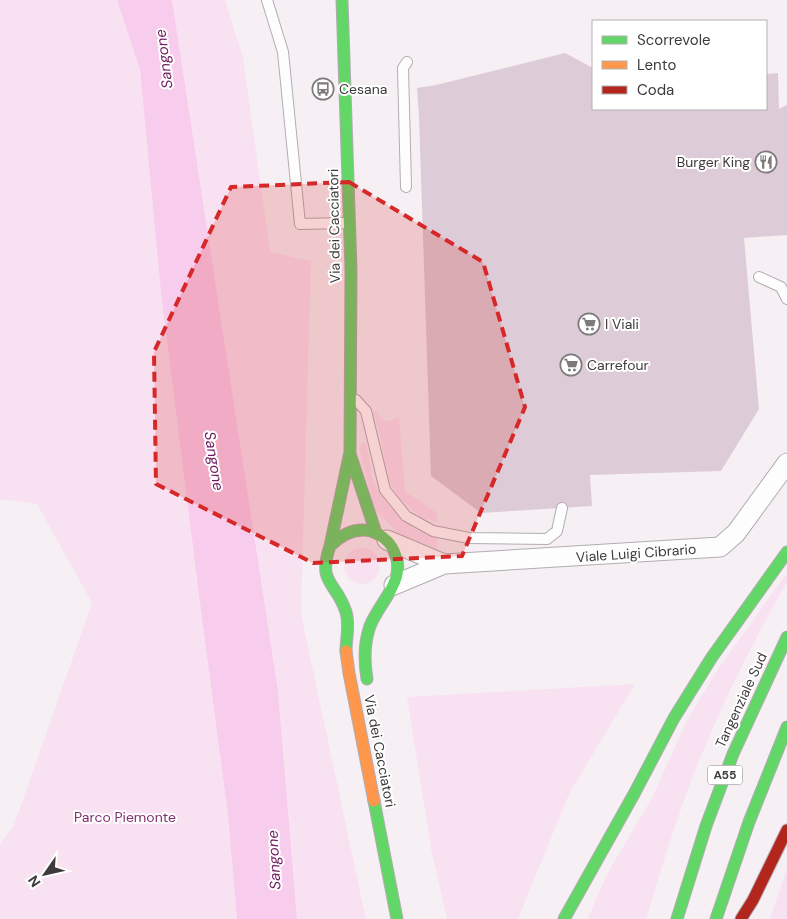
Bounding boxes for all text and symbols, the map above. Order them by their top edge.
legend [592,20,767,110]
water label: Sangone [150,28,178,90]
text: Scorrevole [637,30,711,50]
text: Lento [637,55,676,75]
bus stop icon: Cesana [311,77,335,101]
place label: Cesana [339,80,387,98]
text: Coda [637,80,674,100]
restaurant icon: Burger King [754,150,778,174]
place label: Burger King [677,153,750,171]
street label: Via dei Cacciatori [324,169,344,283]
supermarket icon: I Viali [577,312,601,336]
place label: I Viali [605,315,639,333]
supermarket icon: Carrefour [559,353,583,377]
place label: Carrefour [587,356,649,374]
water label: Sangone [199,430,229,493]
street label: Viale Luigi Cibrario [575,540,697,566]
street label: Tangenziale Sud [711,649,771,751]
street label: Via dei Cacciatori [360,693,400,809]
road number: A55 [708,766,742,784]
park label: Parco Piemonte [74,808,176,826]
water label: Sangone [262,829,286,890]
north arrow [20,849,70,899]
text: N [24,872,45,891]

